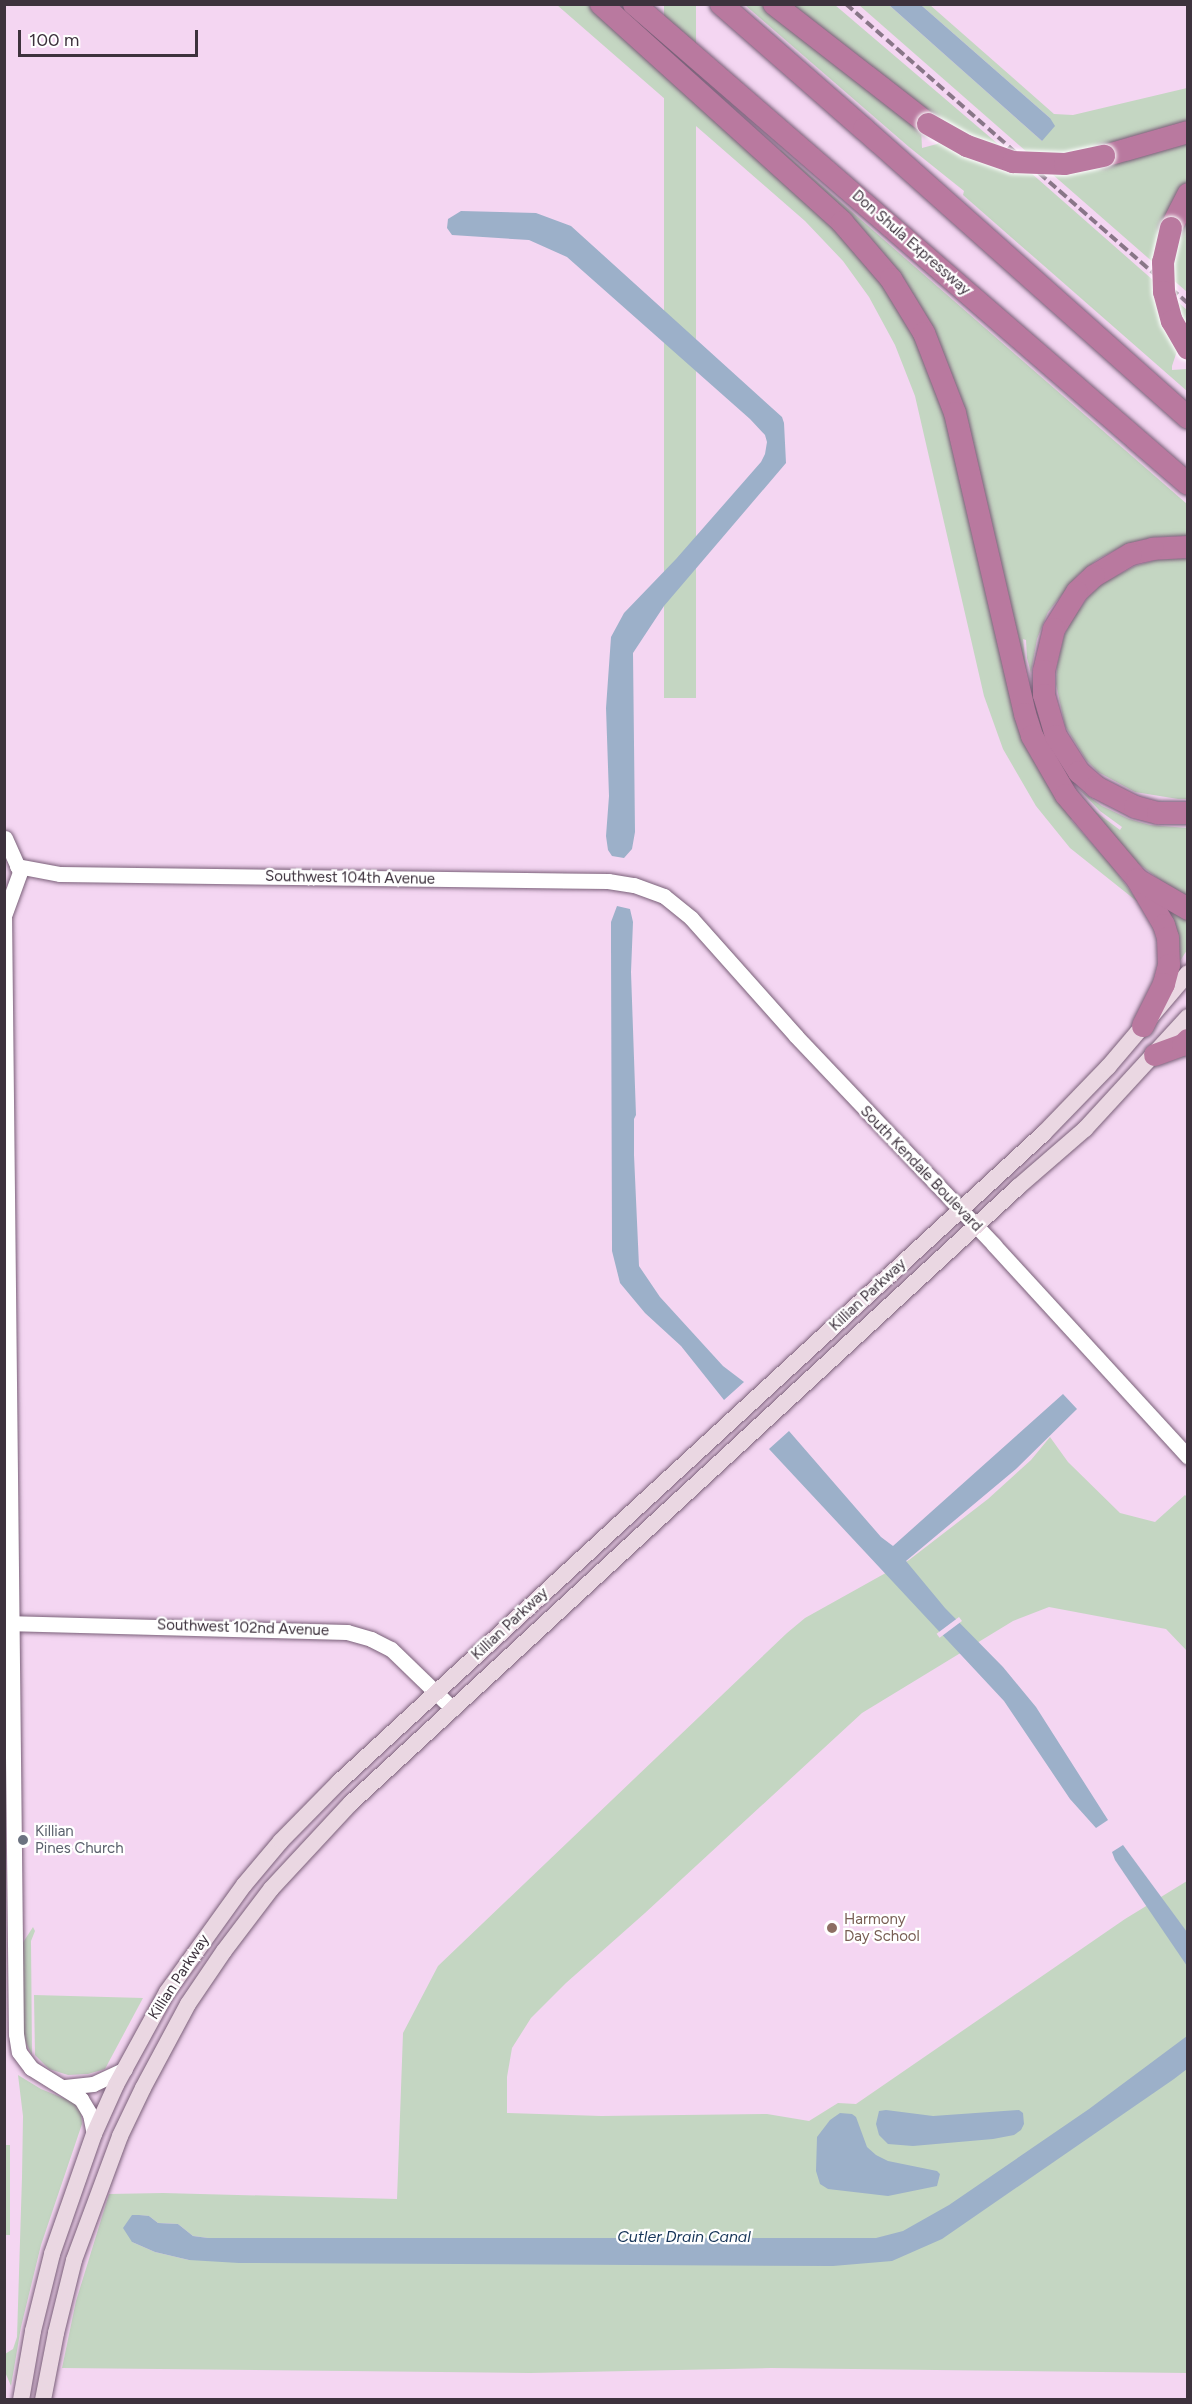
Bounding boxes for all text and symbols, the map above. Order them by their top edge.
scale bar [21,18,201,56]
text: 100 m [29,29,79,51]
street label: Don Shula Expressway [848,187,974,299]
street label: Southwest 104th Avenue [265,868,435,888]
street label: South Kendale Boulevard [856,1102,986,1236]
street label: Killian Parkway [826,1255,910,1335]
street label: Killian Parkway [468,1584,552,1664]
street label: Southwest 102nd Avenue [157,1616,329,1640]
place label: Killian Pines Church [35,1822,124,1857]
marker: Killian Pines Church [16,1833,30,1847]
place label: Harmony Day School [844,1910,920,1945]
marker: Harmony Day School [825,1921,839,1935]
street label: Killian Parkway [145,1931,213,2023]
water label: Cutler Drain Canal [617,2227,751,2247]

